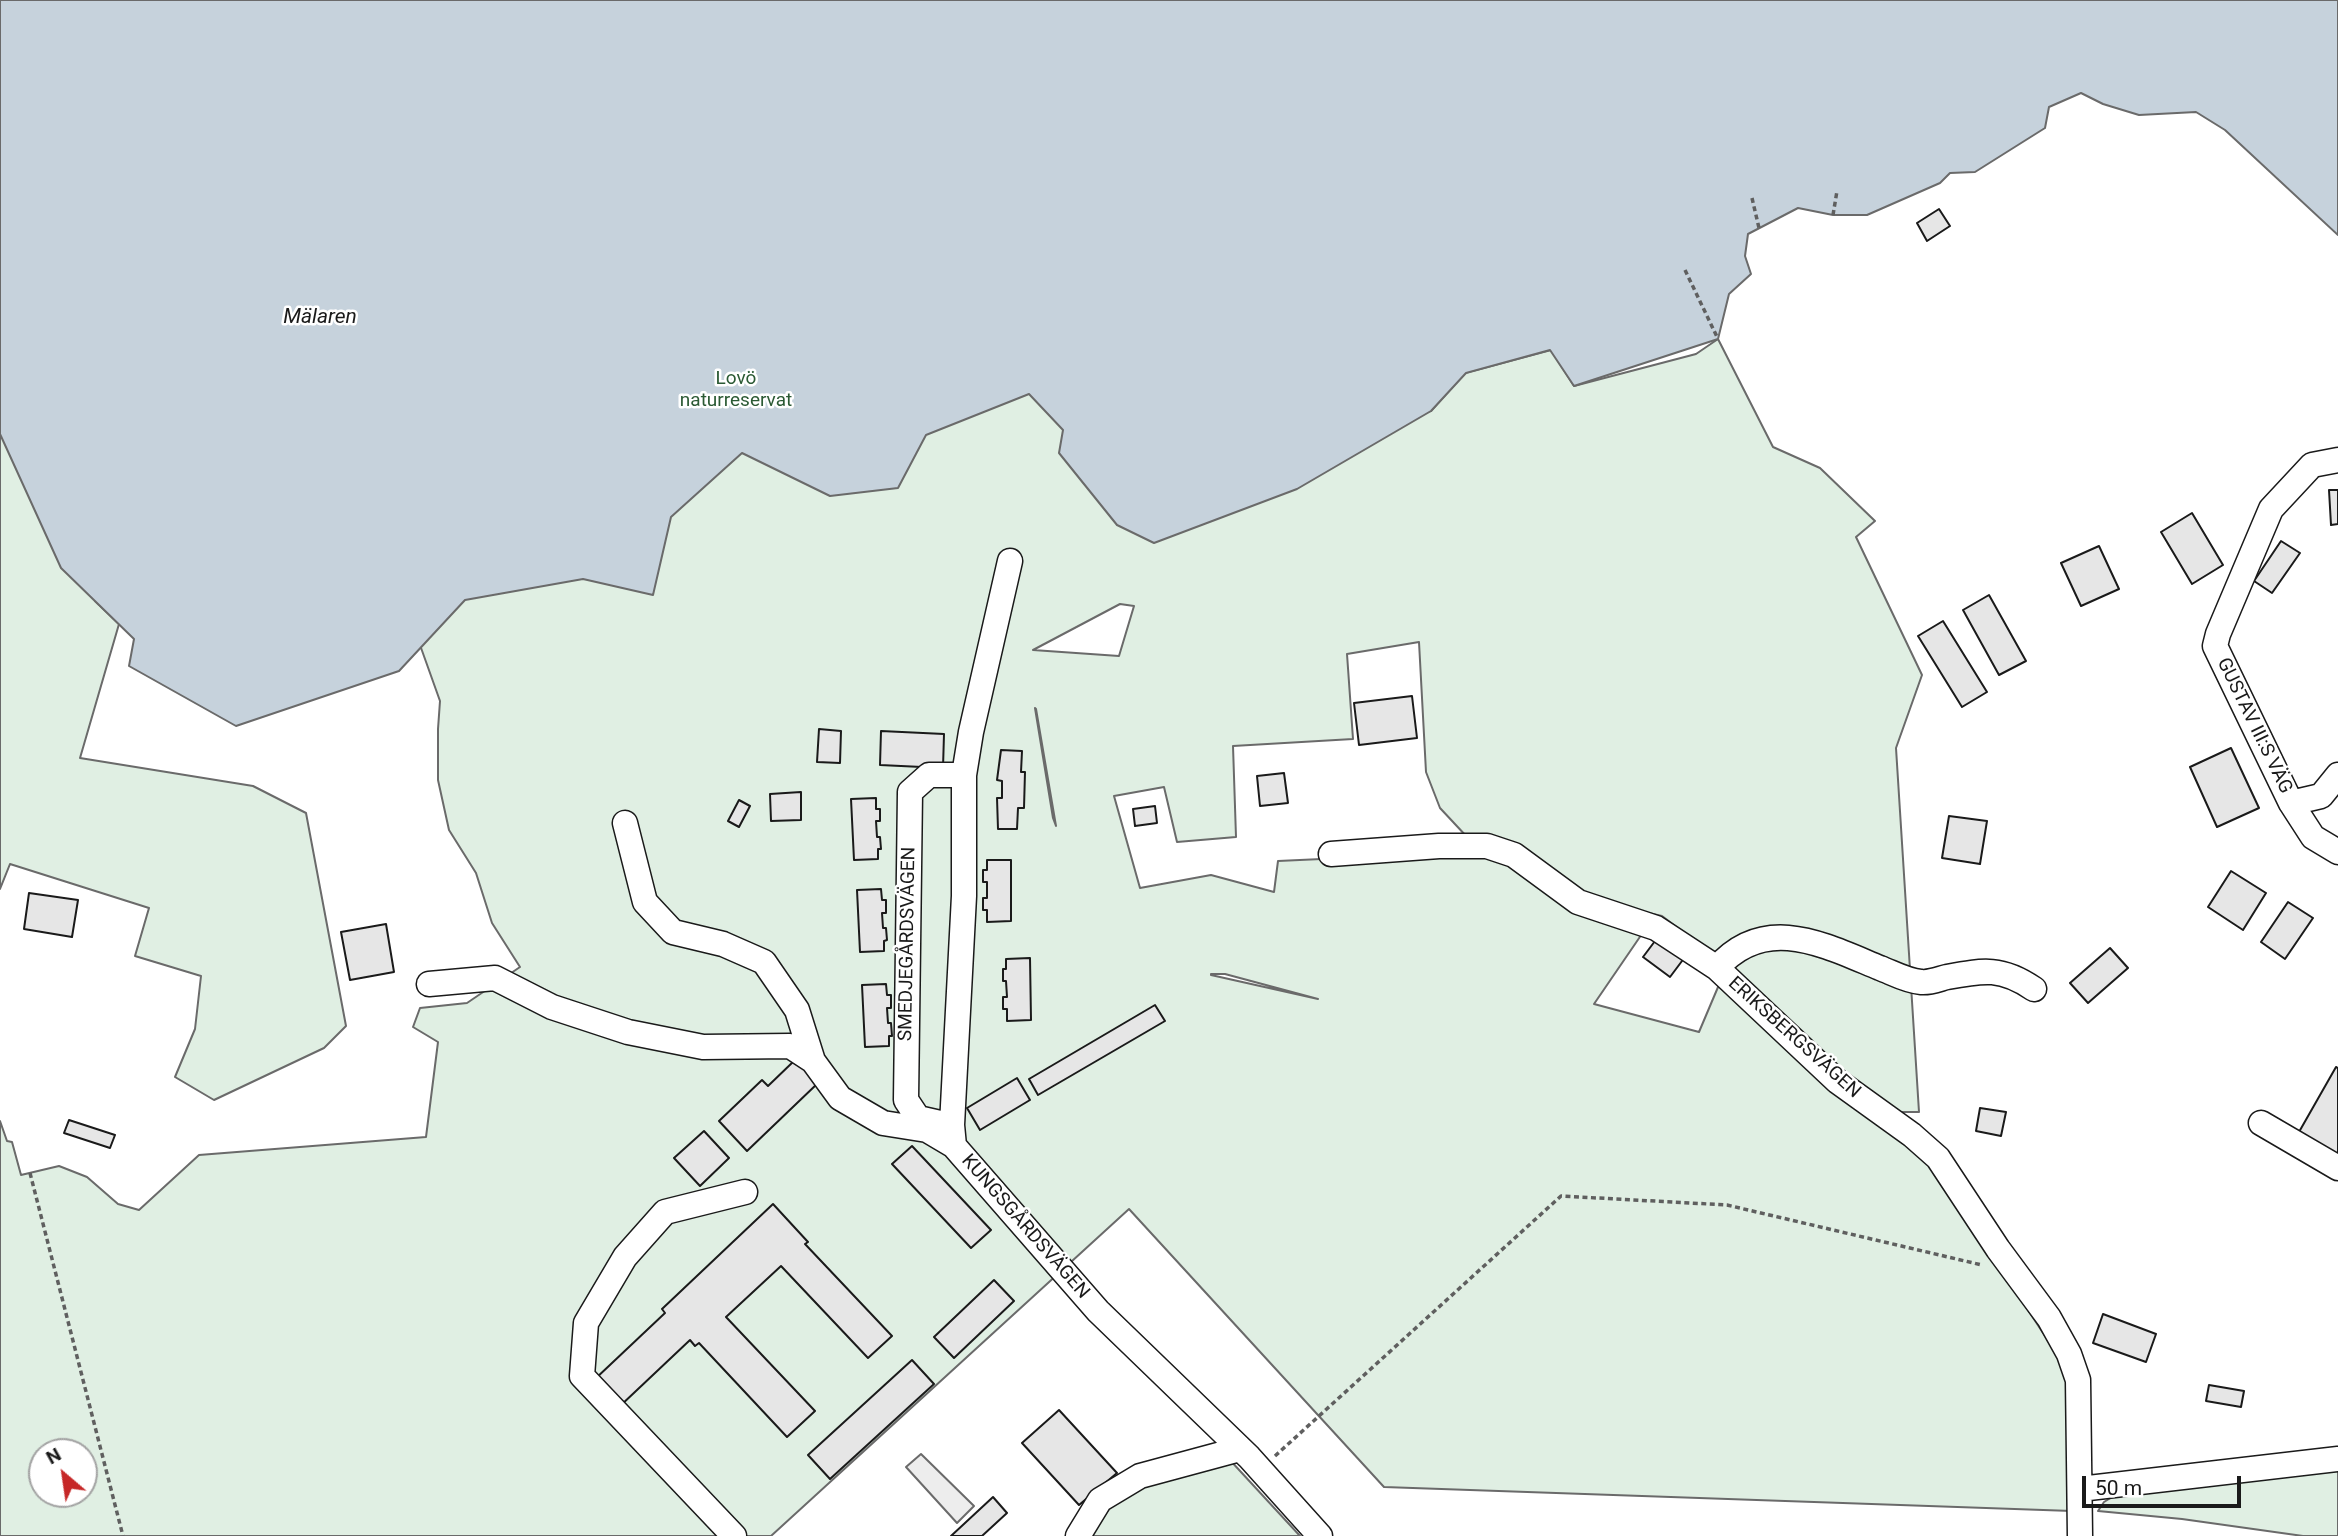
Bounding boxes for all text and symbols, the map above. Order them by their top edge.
water label: Mälaren [283,305,357,331]
park label: Lovö naturreservat [680,368,792,412]
street label: GUSTAV III:S VÄG [2211,654,2297,798]
street label: SMEDJEGÅRDSVÄGEN [895,847,921,1041]
street label: ERIKSBERGSVÄGEN [1723,973,1865,1103]
street label: KUNGSGÅRDSVÄGEN [956,1150,1094,1304]
north arrow [28,1438,98,1508]
text: N [42,1443,65,1469]
scale bar [2086,1462,2245,1506]
text: 50 m [2095,1476,2142,1500]

